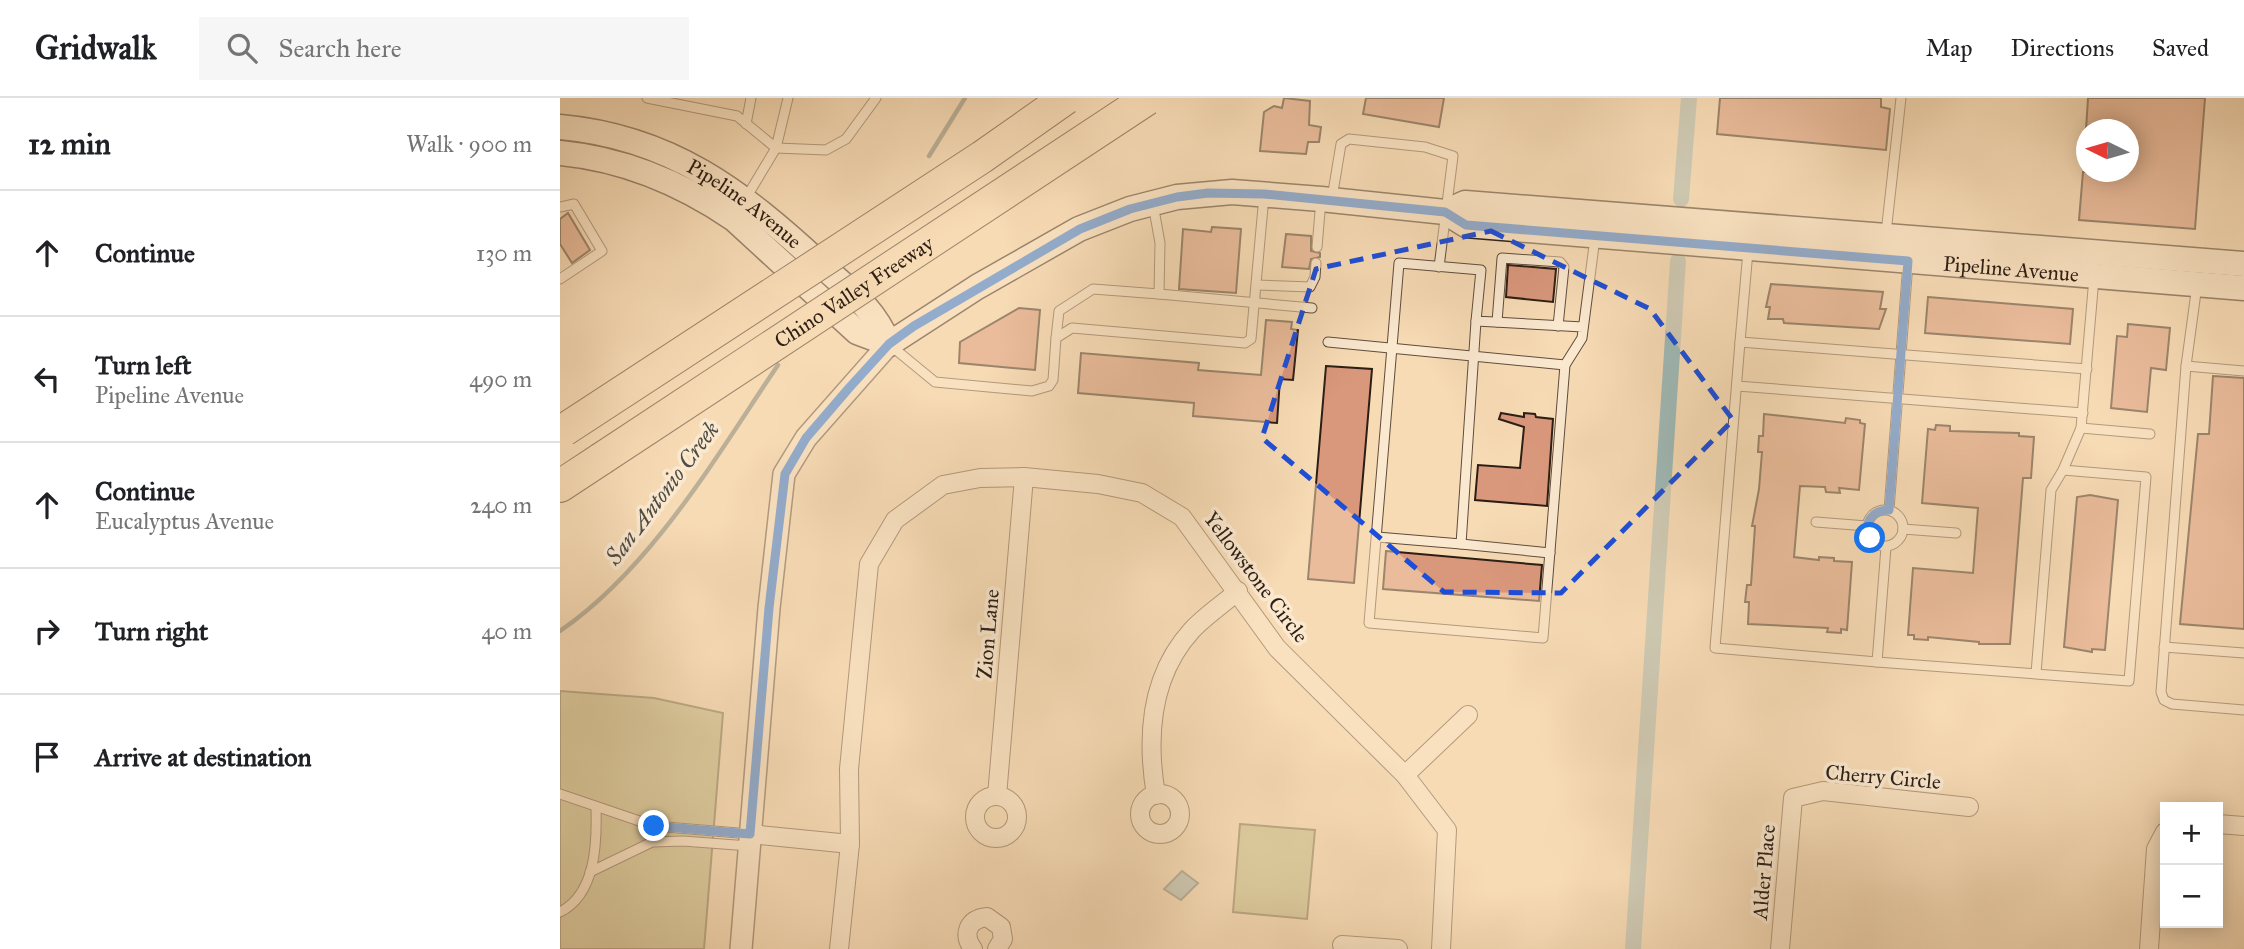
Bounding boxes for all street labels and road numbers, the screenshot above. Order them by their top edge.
street label: Pipeline Avenue [682,153,807,254]
street label: Chino Valley Freeway [769,230,939,354]
street label: Pipeline Avenue [1942,251,2080,288]
street label: Yellowstone Circle [1198,506,1314,648]
street label: Zion Lane [971,588,1005,680]
street label: Cherry Circle [1824,759,1942,795]
street label: Alder Place [1747,823,1781,922]

